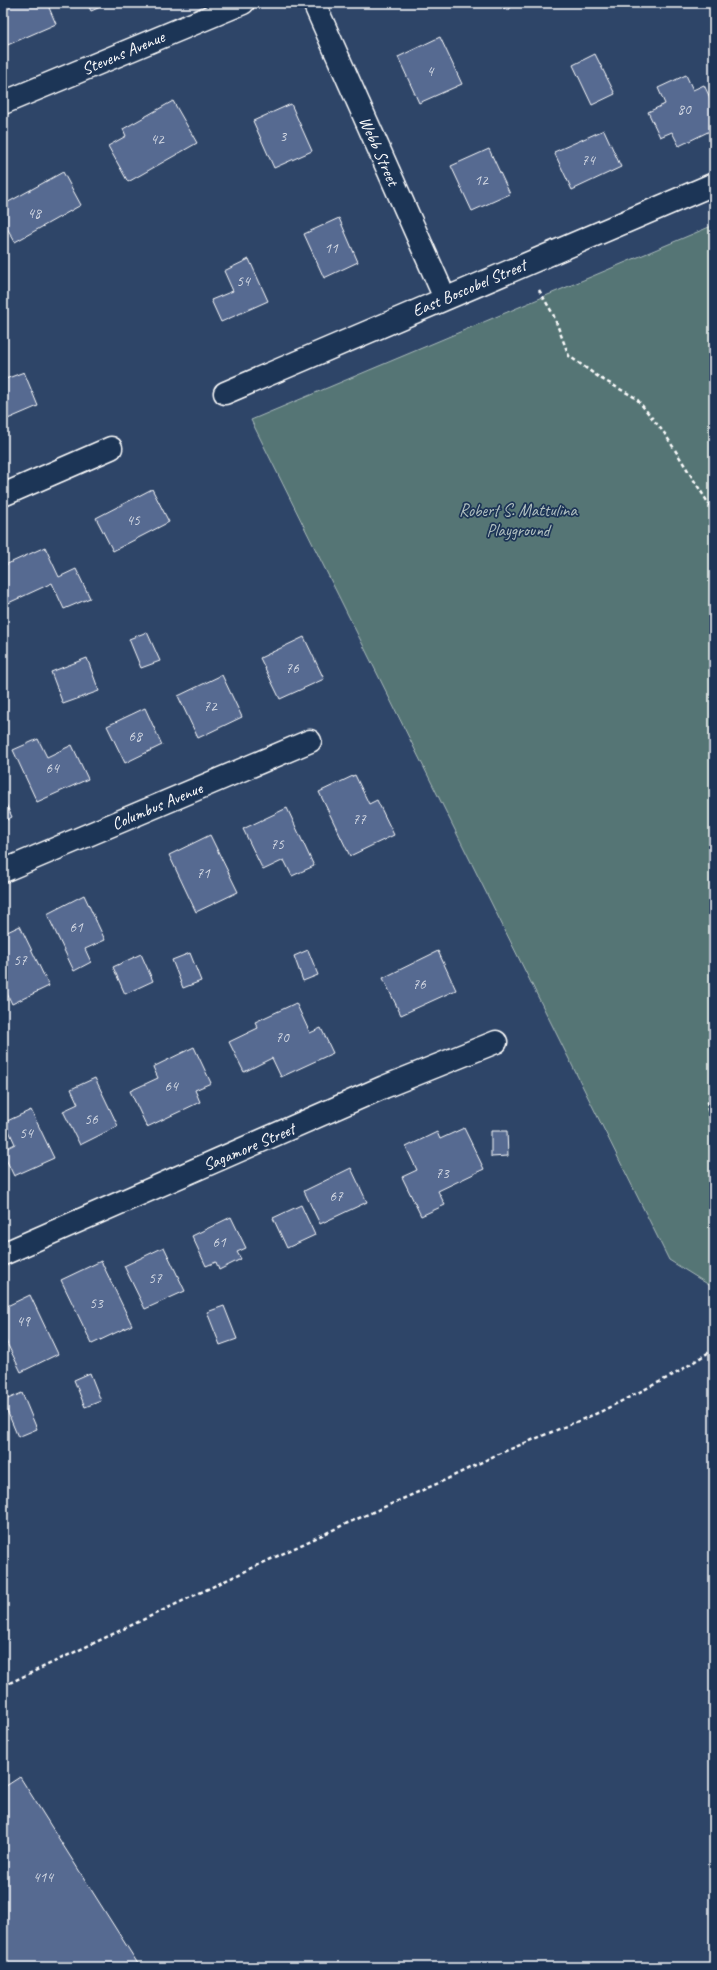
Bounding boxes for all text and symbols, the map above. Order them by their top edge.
street label: Stevens Avenue [79,26,169,80]
house number: 4 [427,62,435,81]
house number: 80 [677,100,692,119]
street label: Webb Street [354,113,405,191]
house number: 3 [280,127,288,146]
house number: 42 [150,130,165,149]
house number: 74 [581,151,596,170]
house number: 12 [474,171,489,190]
house number: 48 [27,204,42,223]
house number: 11 [324,239,339,258]
street label: East Boscobel Street [409,254,531,321]
house number: 54 [236,272,251,291]
park label: Robert S. Mattulina Playground [459,500,578,541]
house number: 45 [126,511,141,530]
house number: 76 [285,659,300,678]
house number: 72 [203,697,218,716]
house number: 68 [128,727,143,746]
house number: 64 [45,759,60,778]
street label: Columbus Avenue [109,777,207,834]
house number: 77 [352,810,367,829]
house number: 75 [270,835,285,854]
house number: 71 [196,864,211,883]
house number: 61 [69,918,84,937]
house number: 57 [13,951,28,970]
house number: 76 [412,975,427,994]
house number: 70 [275,1028,290,1047]
house number: 64 [164,1077,179,1096]
house number: 56 [84,1110,99,1129]
street label: Sagamore Street [200,1117,300,1176]
house number: 54 [19,1124,34,1143]
house number: 73 [435,1164,450,1183]
house number: 67 [329,1187,344,1206]
house number: 61 [212,1233,227,1252]
house number: 57 [148,1269,163,1288]
house number: 53 [89,1294,104,1313]
house number: 49 [16,1312,31,1331]
house number: 414 [33,1868,54,1887]

